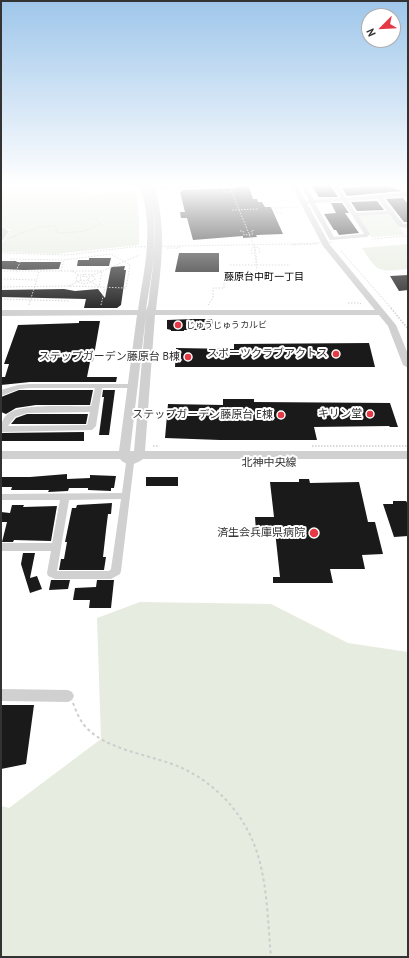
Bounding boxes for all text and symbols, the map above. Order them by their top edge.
north arrow [361,8,401,48]
text: N [363,26,379,39]
district label: 藤原台中町一丁目 [224,271,304,283]
marker: じゅうじゅうカルビ [173,320,183,330]
place label: じゅうじゅうカルビ [186,320,267,330]
place label: スポーツクラブアクトス [207,347,328,361]
marker: スポーツクラブアクトス [331,349,341,359]
place label: ステップガーデン藤原台 B棟 [39,350,180,364]
marker: ステップガーデン藤原台 B棟 [183,352,193,362]
place label: キリン堂 [318,407,362,421]
place label: ステップガーデン藤原台 E棟 [132,408,273,422]
marker: キリン堂 [365,409,375,419]
marker: ステップガーデン藤原台 E棟 [276,410,286,420]
street label: 北神中央線 [242,456,296,470]
place label: 済生会兵庫県病院 [217,526,305,540]
marker: 済生会兵庫県病院 [308,527,320,539]

